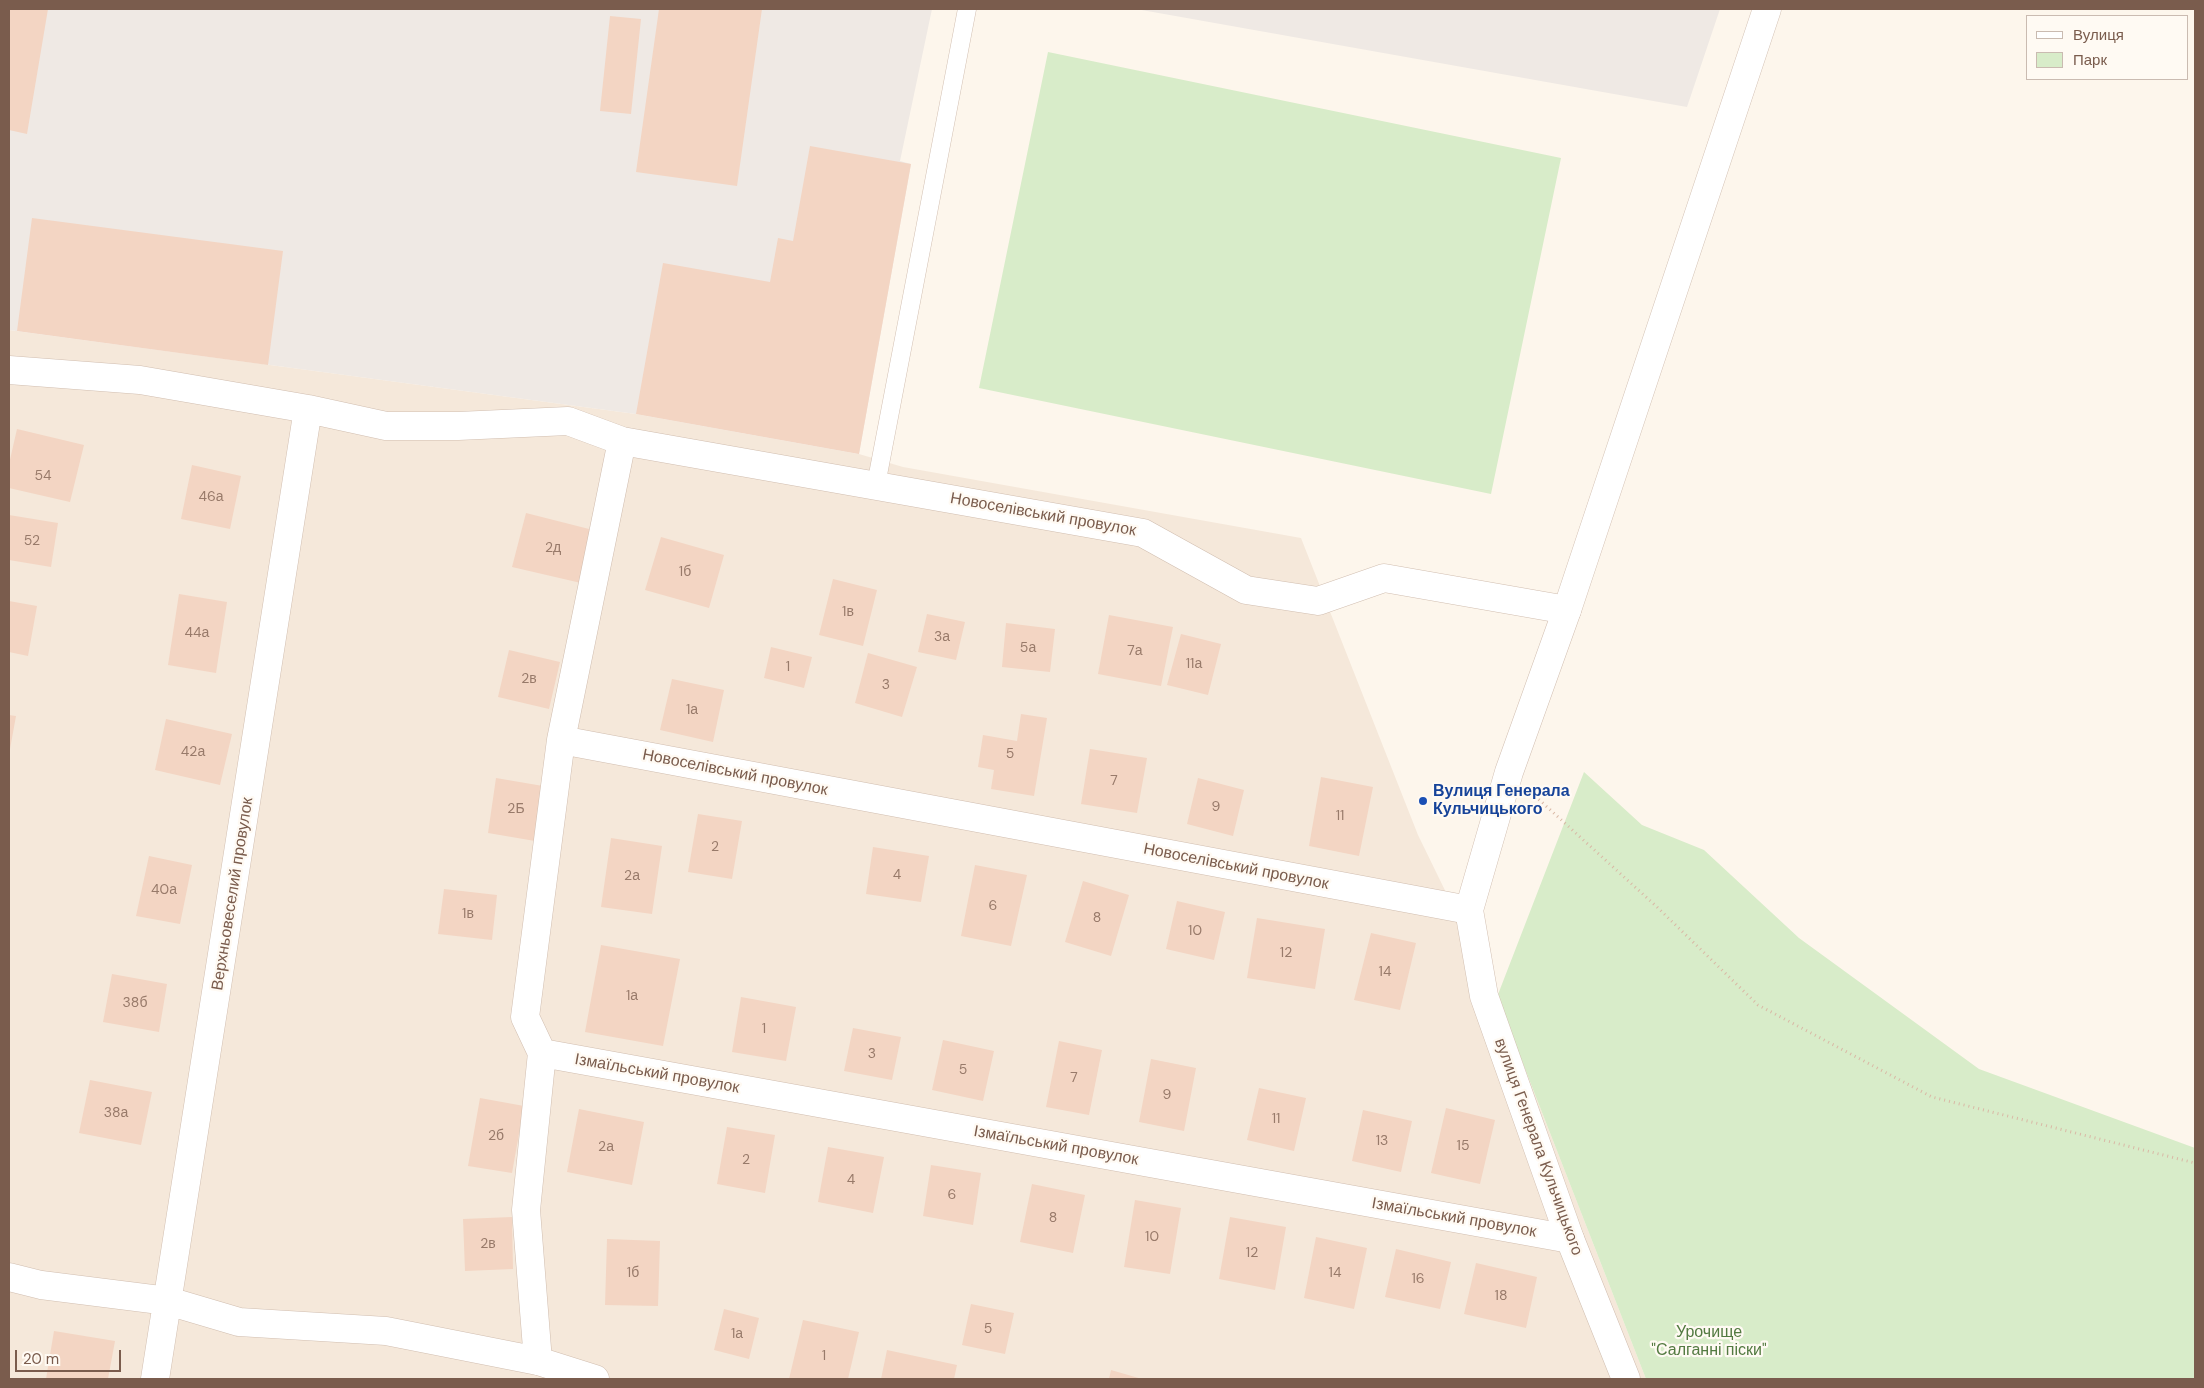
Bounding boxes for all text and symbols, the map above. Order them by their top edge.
legend [2026,15,2189,80]
text: Вулиця [2073,25,2124,45]
text: Парк [2073,50,2107,70]
house number: 54 [34,468,52,484]
house number: 46а [198,489,224,505]
street label: Новоселівський провулок [949,489,1137,541]
house number: 52 [24,533,40,549]
house number: 2д [545,540,561,556]
house number: 1б [679,564,691,580]
house number: 1в [842,604,854,620]
house number: 44а [185,625,209,641]
house number: 3а [934,629,950,645]
house number: 5а [1020,640,1036,656]
house number: 7а [1127,643,1143,659]
house number: 11а [1186,656,1202,672]
house number: 1 [786,659,790,675]
house number: 2в [521,671,537,687]
house number: 3 [882,677,890,693]
house number: 1а [686,702,698,718]
house number: 42а [181,744,205,760]
street label: Новоселівський провулок [641,746,829,800]
house number: 5 [1006,746,1014,762]
house number: 7 [1110,773,1118,789]
place label: Вулиця Генерала Кульчицького [1433,782,1570,820]
marker: Вулиця Генерала Кульчицького [1417,795,1429,807]
street label: Верхньовеселий провулок [208,796,258,992]
house number: 9 [1212,799,1220,815]
house number: 2Б [507,801,525,817]
house number: 11 [1336,808,1344,824]
house number: 2 [711,839,719,855]
street label: Новоселівський провулок [1142,840,1330,894]
house number: 4 [893,867,901,883]
house number: 2а [624,868,640,884]
house number: 40а [151,882,177,898]
house number: 6 [989,898,997,914]
house number: 1в [462,906,474,922]
house number: 8 [1093,910,1101,926]
house number: 10 [1188,923,1202,939]
house number: 12 [1280,945,1292,961]
house number: 14 [1379,964,1391,980]
house number: 1а [626,988,638,1004]
house number: 38б [123,995,147,1011]
house number: 1 [762,1021,766,1037]
street label: вулиця Генерала Кульчицького [1490,1036,1586,1258]
house number: 3 [868,1046,876,1062]
street label: Ізмаїльський провулок [573,1050,741,1098]
house number: 5 [959,1062,967,1078]
house number: 7 [1070,1070,1078,1086]
house number: 9 [1163,1087,1171,1103]
house number: 38а [104,1105,128,1121]
house number: 11 [1272,1111,1280,1127]
street label: Ізмаїльський провулок [972,1122,1140,1170]
house number: 2б [488,1128,504,1144]
house number: 13 [1376,1133,1388,1149]
house number: 15 [1457,1138,1469,1154]
house number: 2а [598,1139,614,1155]
house number: 2 [742,1152,750,1168]
house number: 4 [847,1172,855,1188]
house number: 6 [948,1187,956,1203]
street label: Ізмаїльський провулок [1370,1194,1538,1242]
house number: 8 [1049,1210,1057,1226]
house number: 10 [1145,1229,1159,1245]
house number: 2в [480,1236,496,1252]
house number: 12 [1246,1245,1258,1261]
house number: 1б [627,1265,639,1281]
house number: 14 [1329,1265,1341,1281]
house number: 16 [1411,1271,1425,1287]
house number: 18 [1495,1288,1507,1304]
house number: 5 [984,1321,992,1337]
park label: Урочище "Салганні піски" [1651,1323,1767,1361]
house number: 1а [731,1326,743,1342]
scale bar [18,1340,124,1372]
house number: 1 [822,1348,826,1364]
text: 20 m [23,1349,59,1369]

